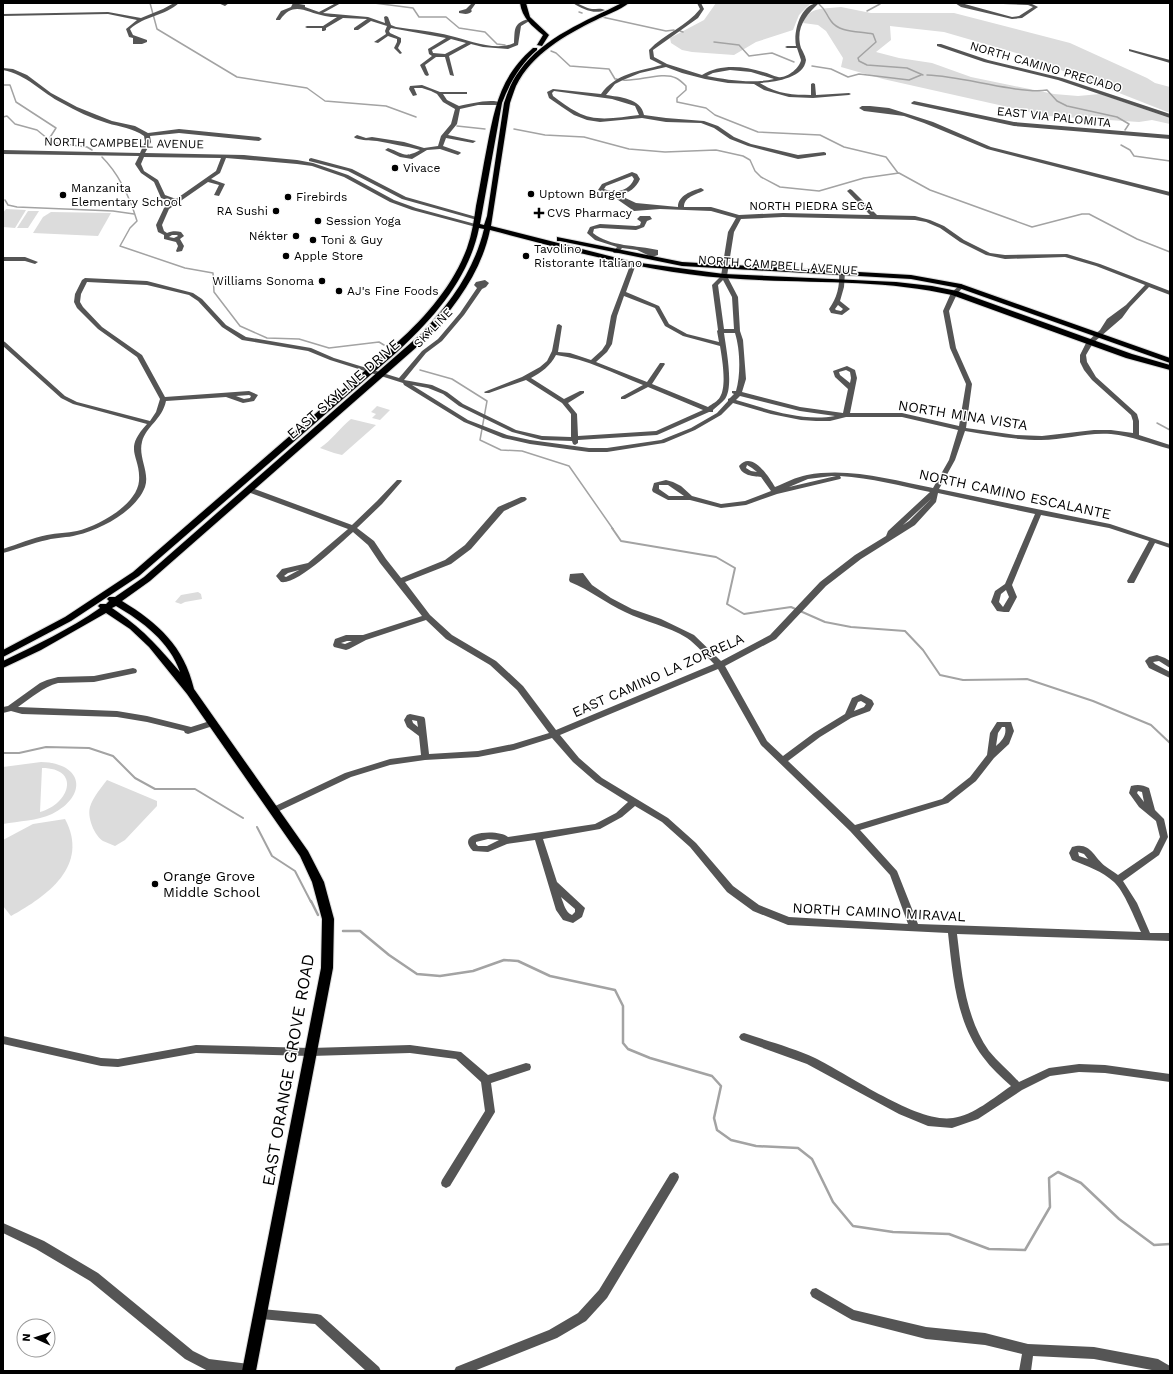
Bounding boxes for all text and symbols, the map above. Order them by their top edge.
street label: NORTH CAMINO PRECIADO [968,39,1124,95]
street label: EAST VIA PALOMITA [996,104,1112,130]
street label: NORTH CAMPBELL AVENUE [44,135,205,151]
place label: Vivace [403,161,441,175]
marker: Vivace [390,163,400,173]
place label: Manzanita Elementary School [71,181,182,209]
place label: Uptown Burger [539,187,627,201]
marker: Uptown Burger [526,189,536,199]
marker: Manzanita Elementary School [58,190,68,200]
place label: Firebirds [296,190,347,204]
marker: Firebirds [283,192,293,202]
street label: NORTH PIEDRA SECA [749,199,873,213]
place label: RA Sushi [217,204,268,218]
marker: RA Sushi [271,206,281,216]
place label: CVS Pharmacy [547,206,633,220]
marker: CVS Pharmacy [534,208,544,218]
place label: Session Yoga [326,214,401,228]
marker: Session Yoga [313,216,323,226]
place label: Néktər [249,229,288,243]
marker: Néktər [291,231,301,241]
place label: Toni & Guy [321,233,384,247]
marker: Toni & Guy [308,235,318,245]
place label: Tavolino Ristorante Italiano [534,242,642,270]
place label: Apple Store [294,249,363,263]
marker: Apple Store [281,251,291,261]
marker: Tavolino Ristorante Italiano [521,251,531,261]
street label: NORTH CAMPBELL AVENUE [698,252,859,278]
place label: Williams Sonoma [212,274,314,288]
marker: Williams Sonoma [317,276,327,286]
place label: AJ's Fine Foods [347,284,439,298]
marker: AJ's Fine Foods [334,286,344,296]
street label: SKYLINE [411,305,455,351]
street label: EAST SKYLINE DRIVE [284,336,402,442]
street label: NORTH MINA VISTA [897,397,1029,433]
street label: NORTH CAMINO ESCALANTE [918,466,1112,522]
street label: EAST CAMINO LA ZORRELA [570,630,746,720]
place label: Orange Grove Middle School [163,868,261,900]
marker: Orange Grove Middle School [150,879,160,889]
street label: NORTH CAMINO MIRAVAL [792,899,966,925]
street label: EAST ORANGE GROVE ROAD [258,952,318,1188]
north arrow [16,1318,56,1358]
text: N [20,1333,33,1342]

